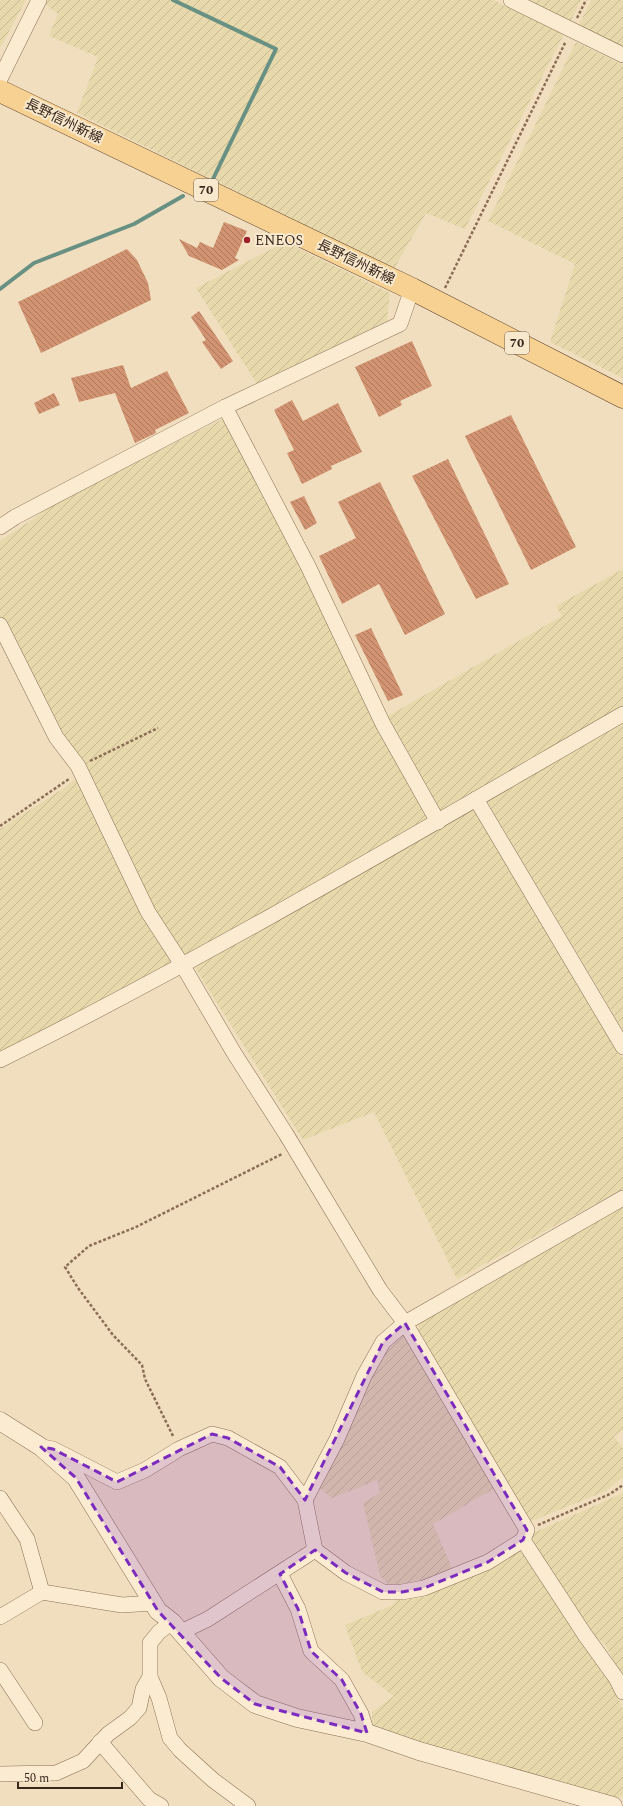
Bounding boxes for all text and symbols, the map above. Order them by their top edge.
street label: 長野信州新線 [22,93,106,149]
road number: 70 [194,179,218,201]
place label: ENEOS [255,230,303,251]
street label: 長野信州新線 [314,234,398,290]
marker: ENEOS [242,235,252,245]
road number: 70 [505,332,529,354]
scale bar [18,1764,122,1790]
text: 50 m [24,1769,49,1788]

